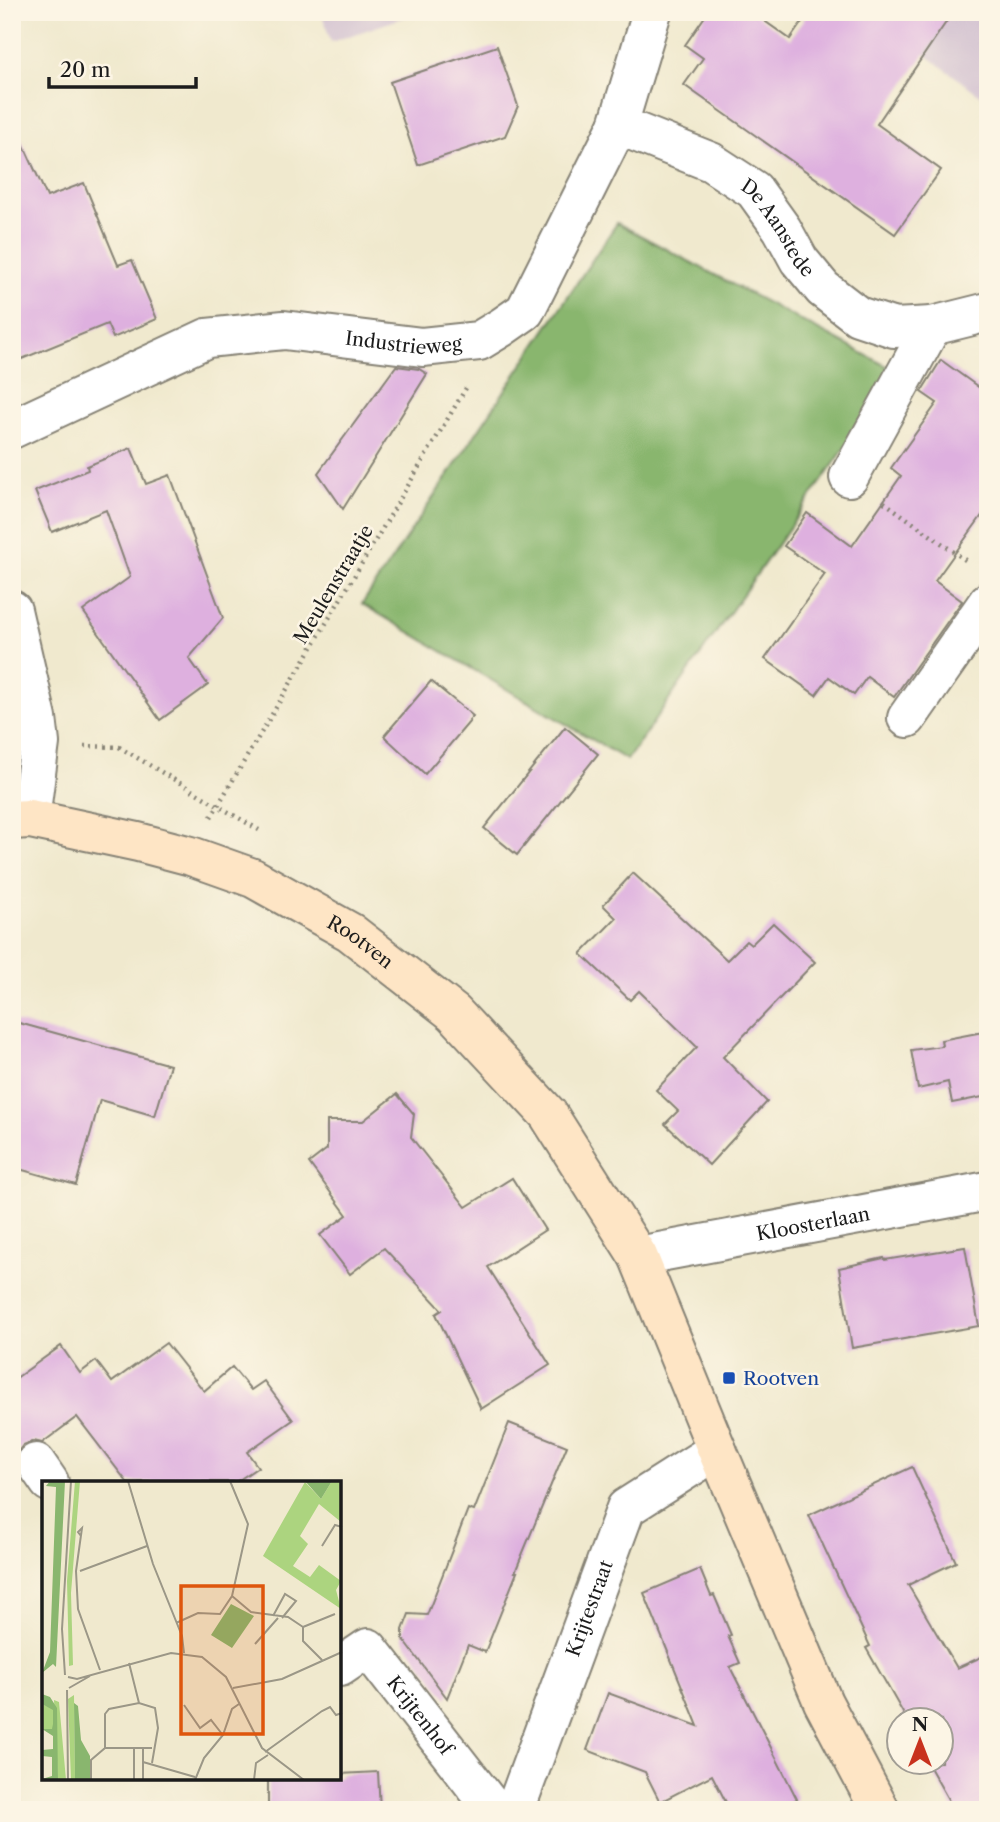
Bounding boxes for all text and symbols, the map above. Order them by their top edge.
scale bar [49,46,196,90]
text: 20 m [60,57,111,82]
street label: De Aanstede [737,174,819,282]
street label: Industrieweg [344,327,464,359]
street label: Meulenstraatje [289,521,378,648]
street label: Rootven [323,911,398,973]
street label: Kloosterlaan [755,1202,872,1246]
place label: Rootven [743,1367,819,1390]
marker: Rootven [721,1370,737,1386]
inset map [42,1481,341,1780]
street label: Krijtestraat [561,1557,618,1660]
street label: Krijtenhof [382,1672,459,1761]
north arrow [884,1706,954,1776]
text: N [912,1713,928,1736]

